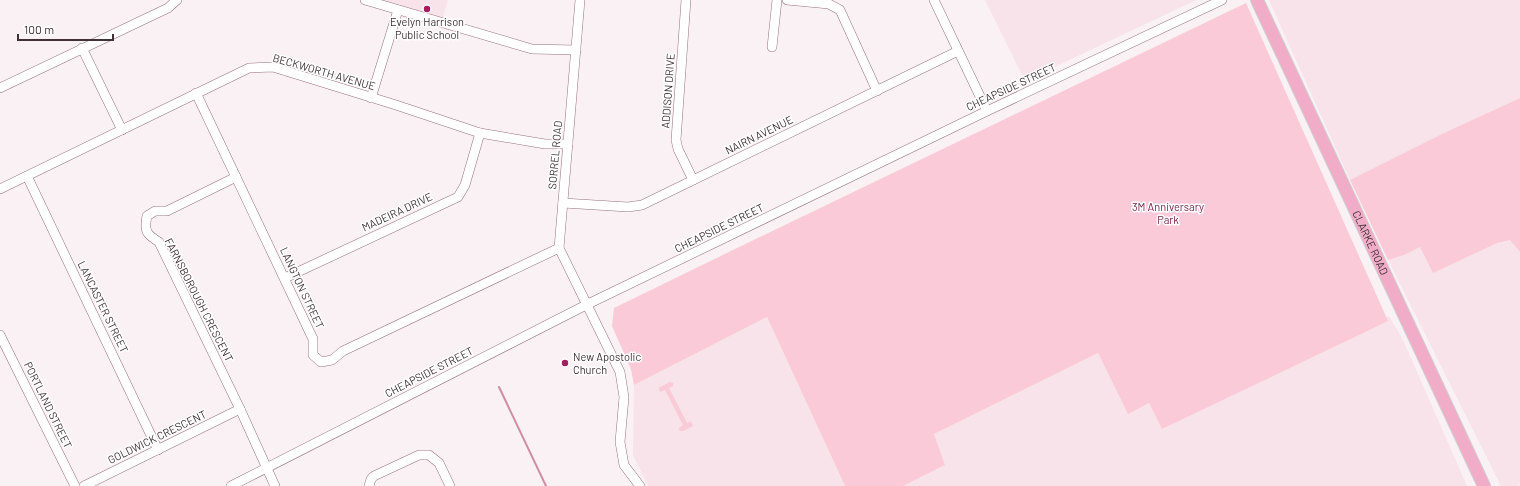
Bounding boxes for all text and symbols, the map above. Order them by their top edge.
marker: Evelyn Harrison Public School [422,4,432,14]
place label: Evelyn Harrison Public School [390,15,464,41]
scale bar [18,16,113,42]
text: 100 m [24,22,54,36]
street label: BECKWORTH AVENUE [271,51,377,92]
street label: ADDISON DRIVE [658,53,677,129]
street label: CHEAPSIDE STREET [964,60,1058,113]
street label: NAIRN AVENUE [723,112,795,157]
street label: SORREL ROAD [545,120,564,190]
street label: MADEIRA DRIVE [360,189,434,234]
street label: CHEAPSIDE STREET [672,200,765,255]
park label: 3M Anniversary Park [1132,200,1204,226]
street label: CLARKE ROAD [1350,208,1392,277]
street label: FARNSBOROUGH CRESCENT [163,236,236,364]
street label: LANGTON STREET [278,245,327,331]
street label: LANCASTER STREET [76,259,131,355]
street label: CHEAPSIDE STREET [382,344,475,399]
place label: New Apostolic Church [573,350,641,376]
marker: New Apostolic Church [560,358,570,368]
street label: PORTLAND STREET [22,359,75,450]
street label: GOLDWICK CRESCENT [105,407,208,466]

